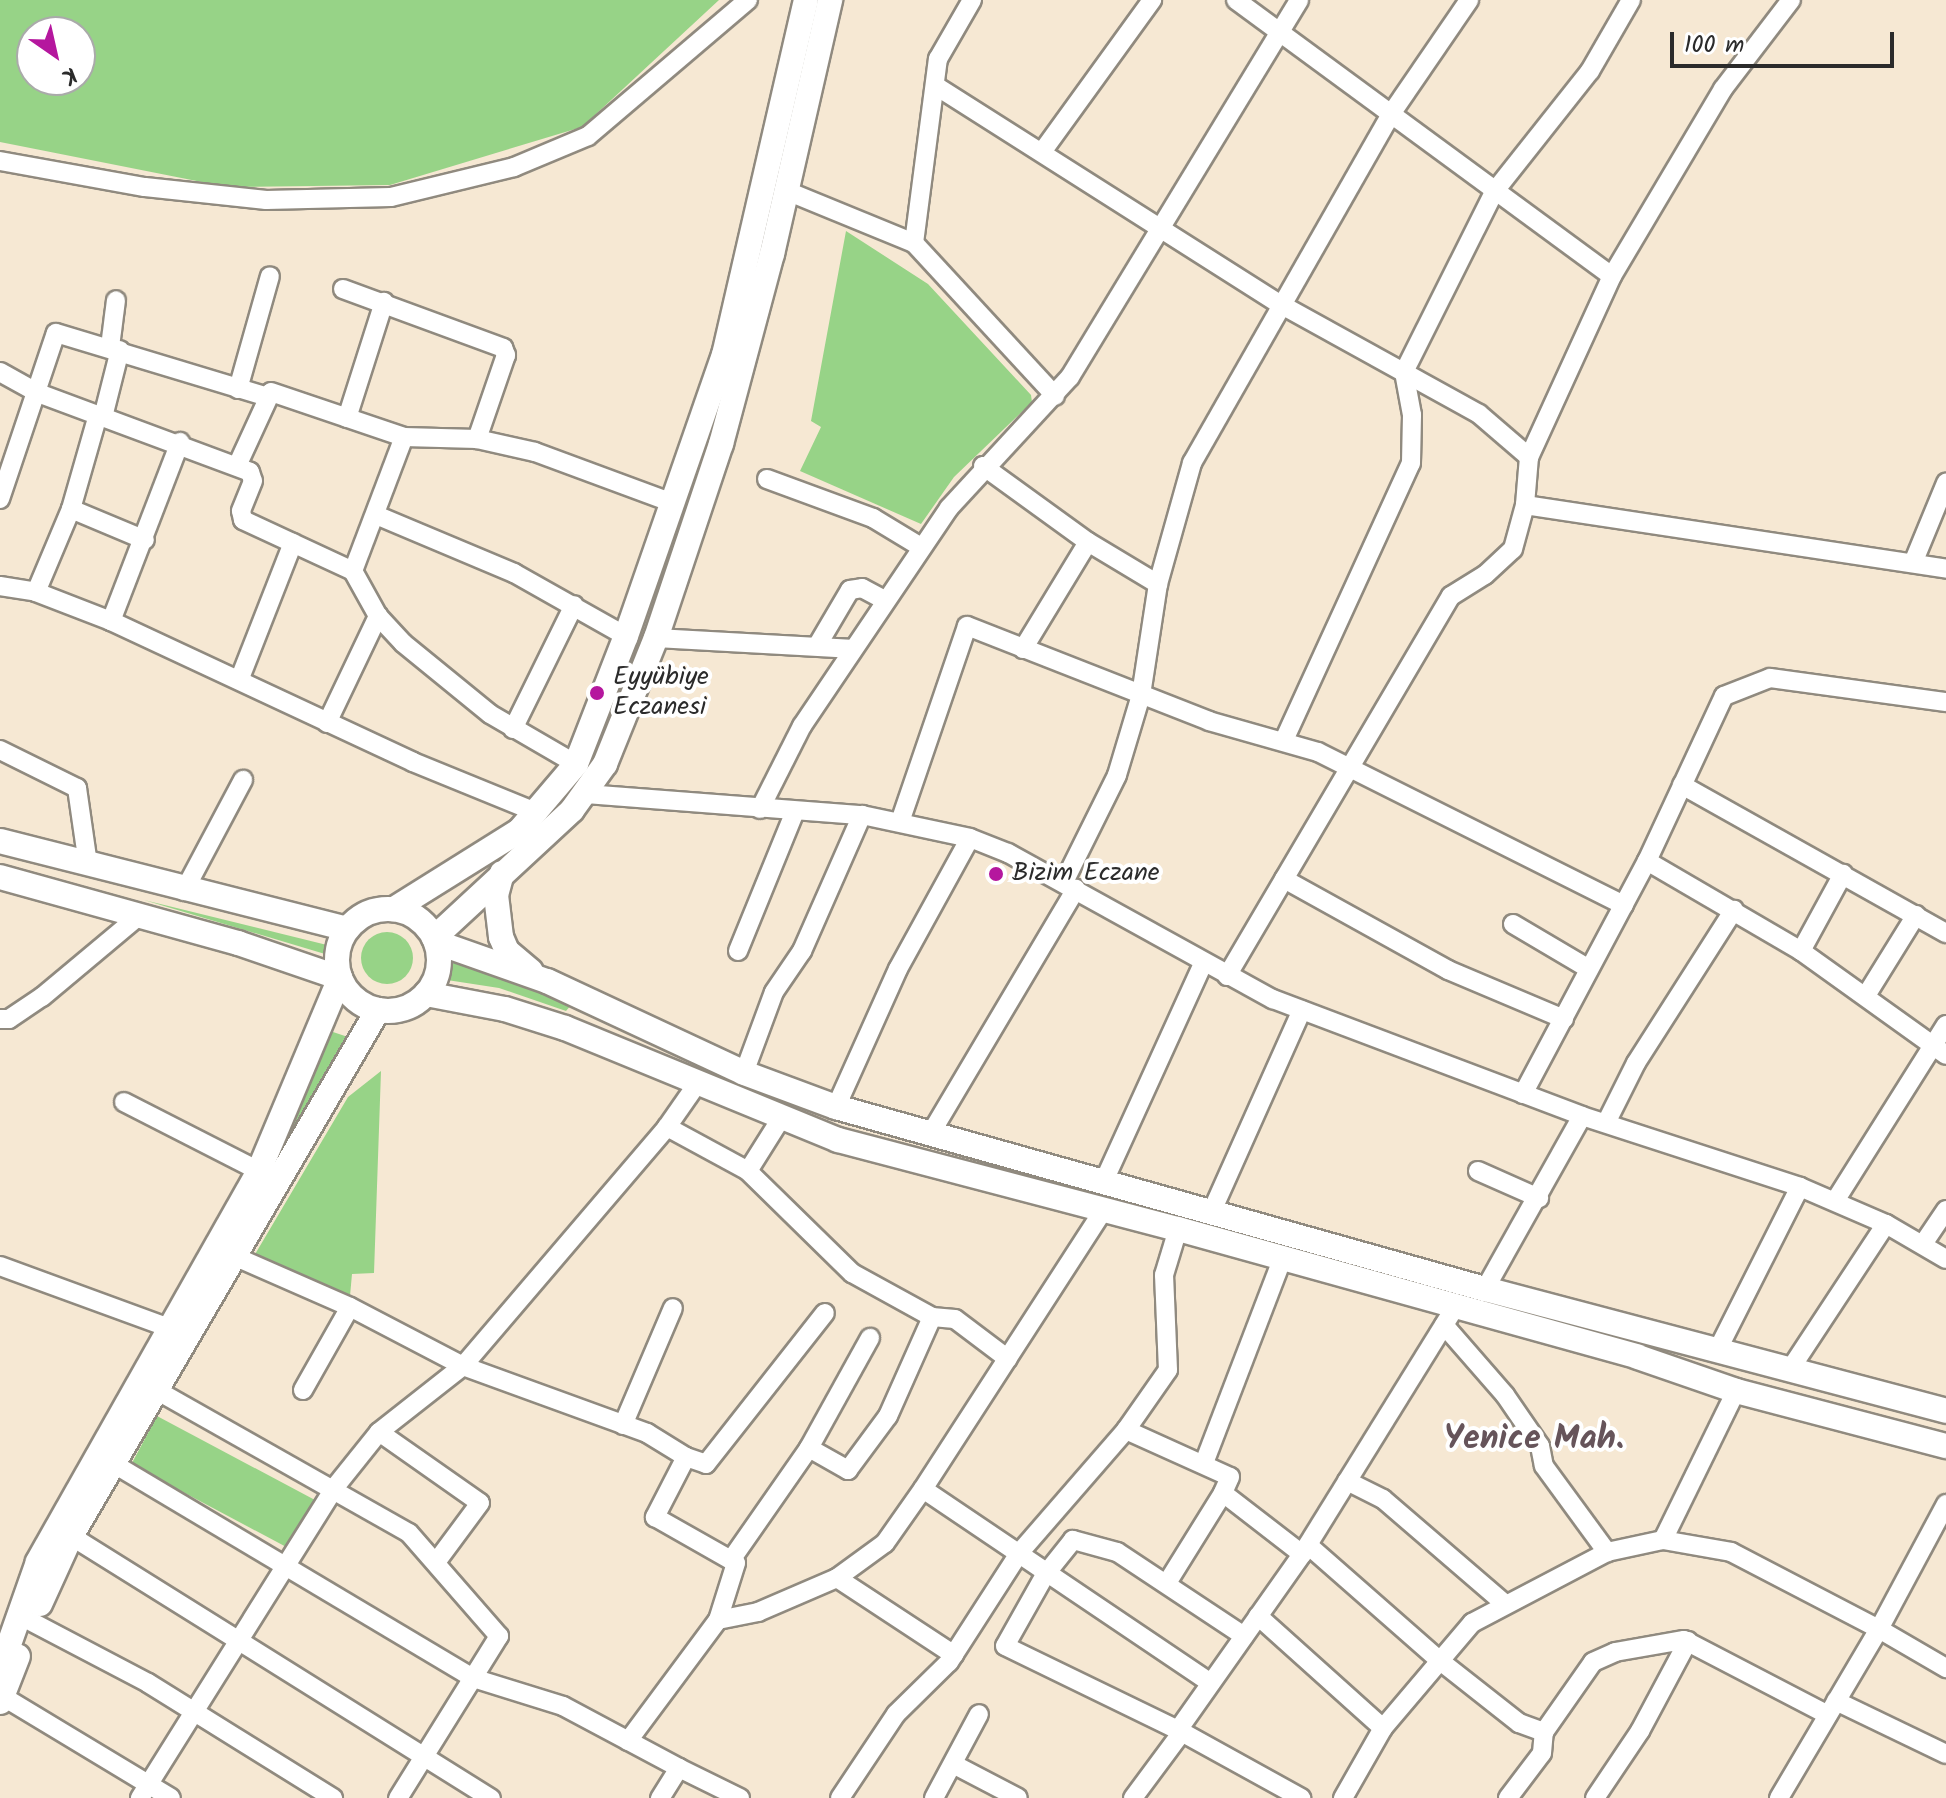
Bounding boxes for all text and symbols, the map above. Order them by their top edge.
north arrow [16,16,96,96]
scale bar [1674,16,1898,66]
text: 100 m [1684,26,1744,65]
text: K [53,56,84,93]
place label: Eyyübiye Eczanesi [613,662,709,724]
marker: Eyyübiye Eczanesi [588,684,606,702]
place label: Bizim Eczane [1012,858,1159,890]
marker: Bizim Eczane [987,865,1005,883]
district label: Yenice Mah. [1444,1420,1624,1460]

